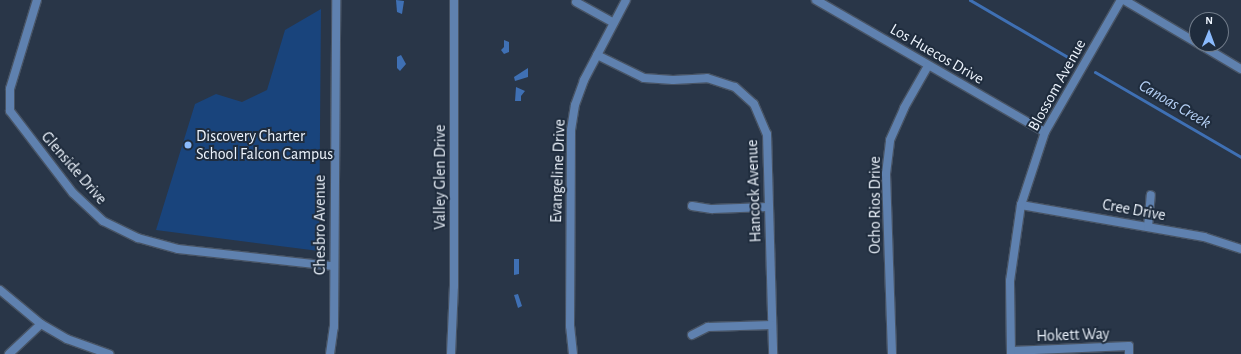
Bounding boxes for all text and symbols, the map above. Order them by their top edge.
north arrow [1189,12,1229,52]
text: N [1205,15,1213,26]
street label: Los Huecos Drive [887,19,987,89]
street label: Blossom Avenue [1024,36,1090,134]
water label: Canoas Creek [1135,75,1215,133]
street label: Evangeline Drive [547,119,569,223]
street label: Valley Glen Drive [430,124,450,230]
place label: Discovery Charter School Falcon Campus [196,126,333,164]
street label: Glenside Drive [37,128,111,208]
street label: Hancock Avenue [743,139,765,243]
marker: Discovery Charter School Falcon Campus [183,140,193,150]
street label: Ocho Rios Drive [865,156,885,254]
street label: Chesbro Avenue [310,175,330,275]
street label: Cree Drive [1101,195,1167,225]
street label: Hokett Way [1036,324,1110,346]

